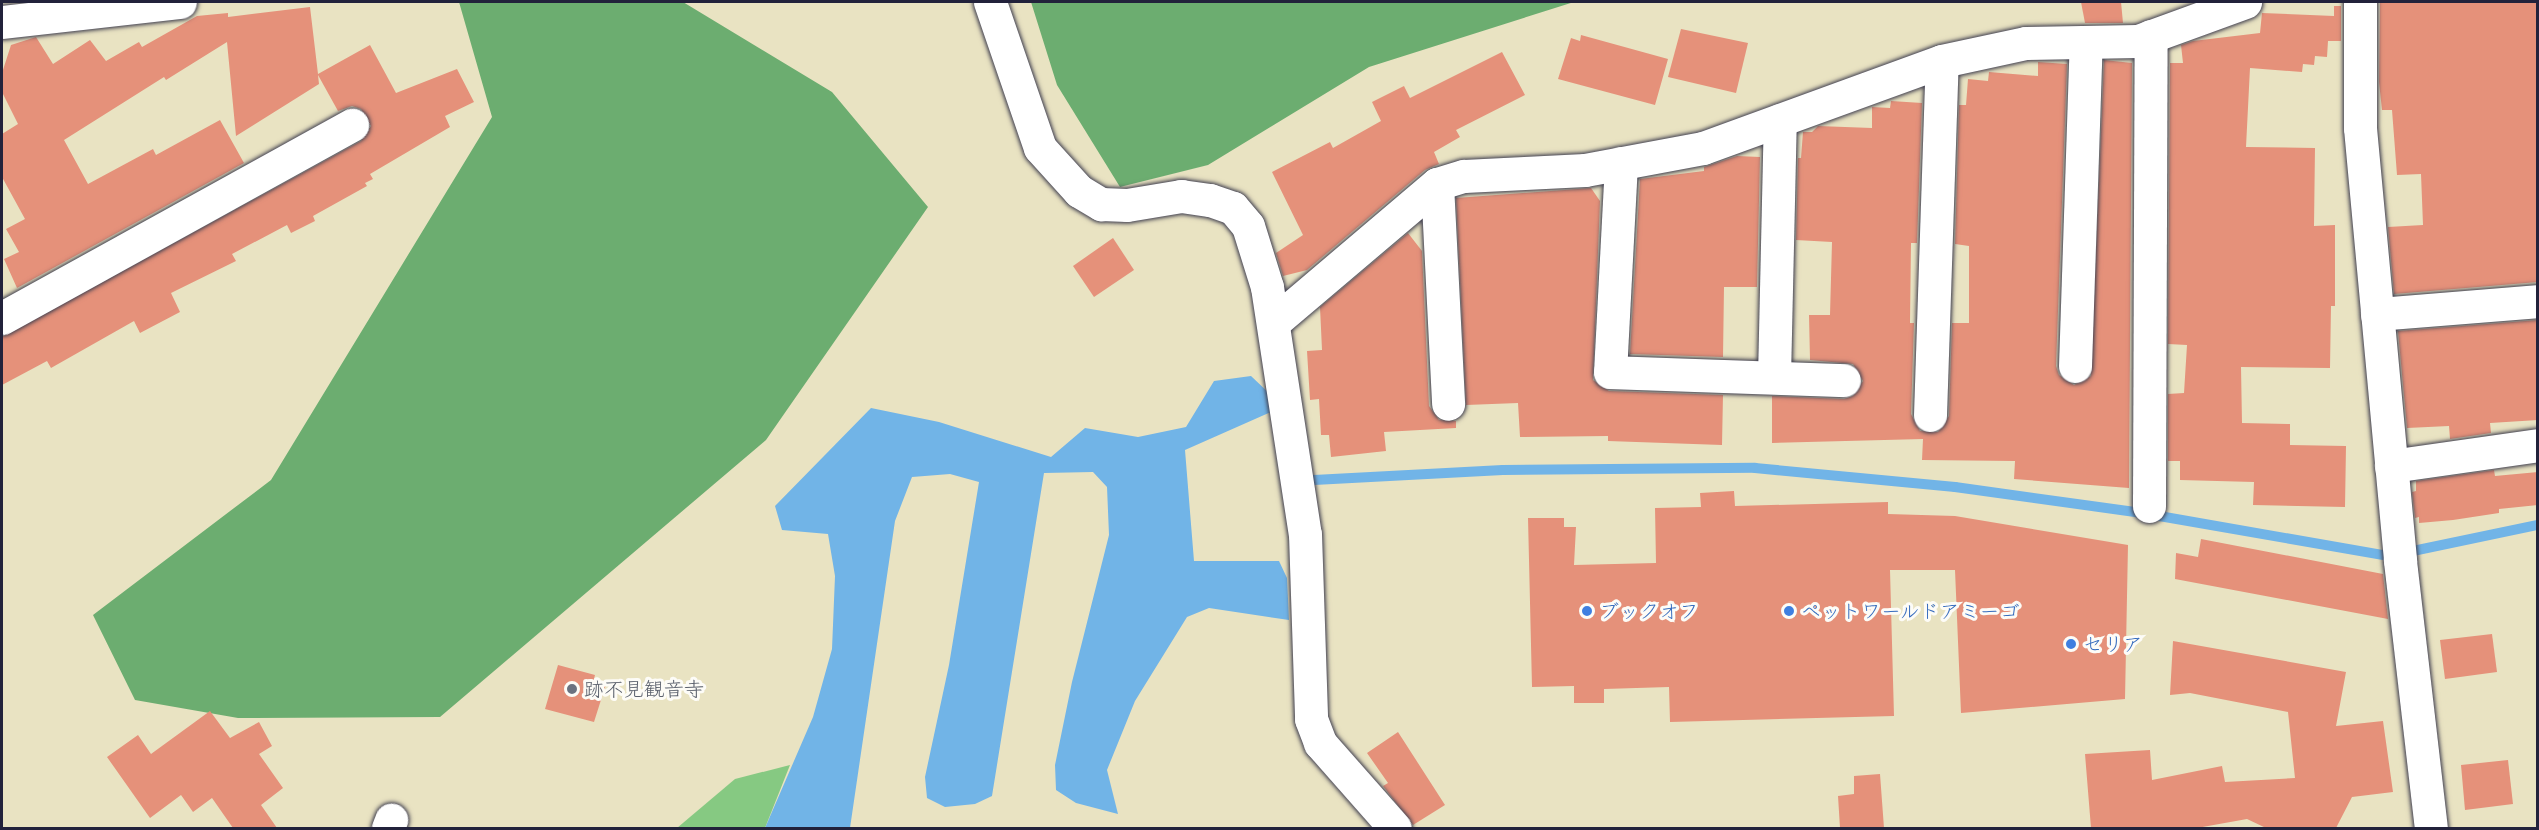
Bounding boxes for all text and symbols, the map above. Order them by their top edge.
place label: ブックオフ [1599,599,1699,623]
place label: ペットワールドアミーゴ [1801,599,2021,623]
marker: ブックオフ [1580,604,1594,618]
marker: ペットワールドアミーゴ [1782,604,1796,618]
place label: セリア [2083,632,2143,656]
marker: セリア [2064,637,2078,651]
place label: 跡不見観音寺 [584,677,704,701]
marker: 跡不見観音寺 [565,682,579,696]

